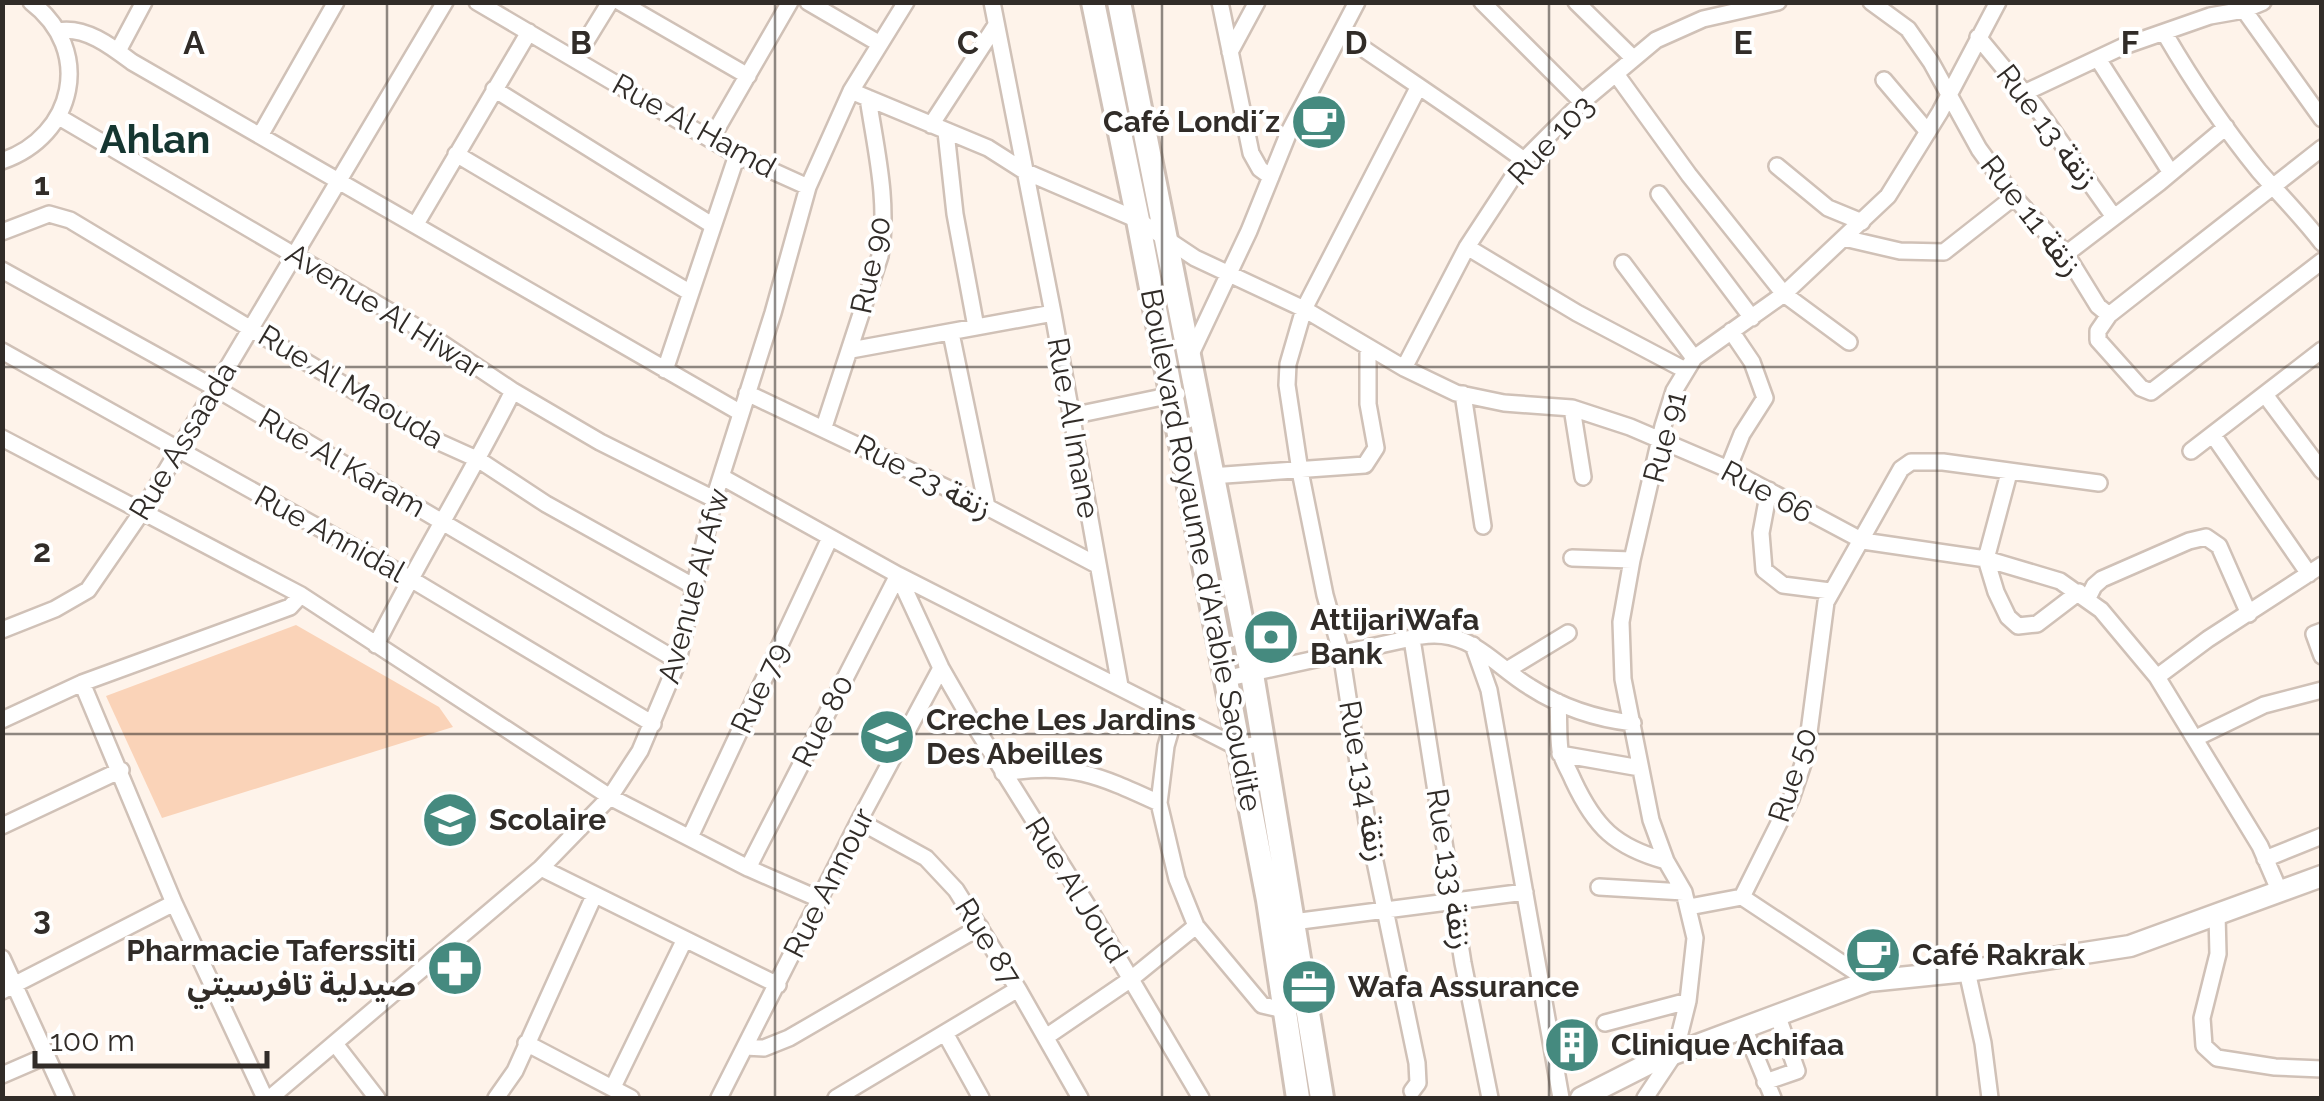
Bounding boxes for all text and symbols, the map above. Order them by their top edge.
text: A [183,24,205,61]
text: B [570,24,592,61]
text: C [957,24,979,61]
text: D [1345,24,1367,61]
text: E [1733,24,1753,61]
text: F [2121,24,2139,61]
street label: Rue 13 زنقة [1989,58,2105,196]
street label: Rue Al Hamd [606,66,782,185]
street label: Rue 103 [1500,88,1601,192]
cafe icon: Café Londi´z [1289,92,1349,152]
place label: Café Londi´z [1103,104,1280,139]
district label: Ahlan [100,115,210,162]
street label: Rue 11 زنقة [1973,148,2089,283]
text: 1 [34,165,50,202]
street label: Rue 90 [843,213,898,317]
street label: Avenue Al Hiwar [280,236,491,386]
street label: Boulevard Royaume d'Arabie Saoudite [1134,286,1269,814]
street label: Rue Al Maouda [252,318,450,456]
street label: Rue Al Imane [1040,335,1107,521]
street label: Rue Assaada [122,355,243,526]
street label: Rue 91 [1636,387,1693,486]
street label: Rue Al Karam [253,401,432,524]
street label: Rue 23 زنقة [849,427,998,526]
street label: Rue 66 [1715,453,1819,530]
street label: Rue Annidal [249,478,412,590]
street label: Avenue Al Afw [651,485,736,687]
text: 2 [33,532,51,569]
place label: AttijariWafa Bank [1310,602,1480,671]
bank icon: AttijariWafa Bank [1241,607,1301,667]
street label: Rue 79 [723,637,796,739]
street label: Rue 80 [785,669,861,773]
street label: Rue 134 زنقة [1332,698,1395,864]
place label: Creche Les Jardins Des Abeilles [926,702,1196,771]
school or university icon: Creche Les Jardins Des Abeilles [857,707,917,767]
street label: Rue 50 [1761,723,1824,826]
street label: Rue 133 زنقة [1419,786,1479,952]
school or university icon: Scolaire [420,790,480,850]
place label: Scolaire [489,802,606,837]
street label: Rue Annour [776,802,881,963]
street label: Rue Al Joud [1018,811,1135,969]
street label: Rue 87 [948,892,1029,992]
text: 3 [33,899,51,936]
cafe icon: Café Rakrak [1843,925,1903,985]
place label: Pharmacie Taferssiti صيدلية تافرسيتي [126,933,416,1009]
place label: Café Rakrak [1912,937,2085,972]
pharmacy icon: Pharmacie Taferssiti صيدلية تافرسيتي [425,938,485,998]
office icon: Wafa Assurance [1279,957,1339,1017]
place label: Wafa Assurance [1348,969,1579,1004]
scale bar [35,1006,268,1068]
building icon: Clinique Achifaa [1542,1015,1602,1075]
text: 100 m [50,1023,135,1058]
place label: Clinique Achifaa [1611,1027,1844,1062]

